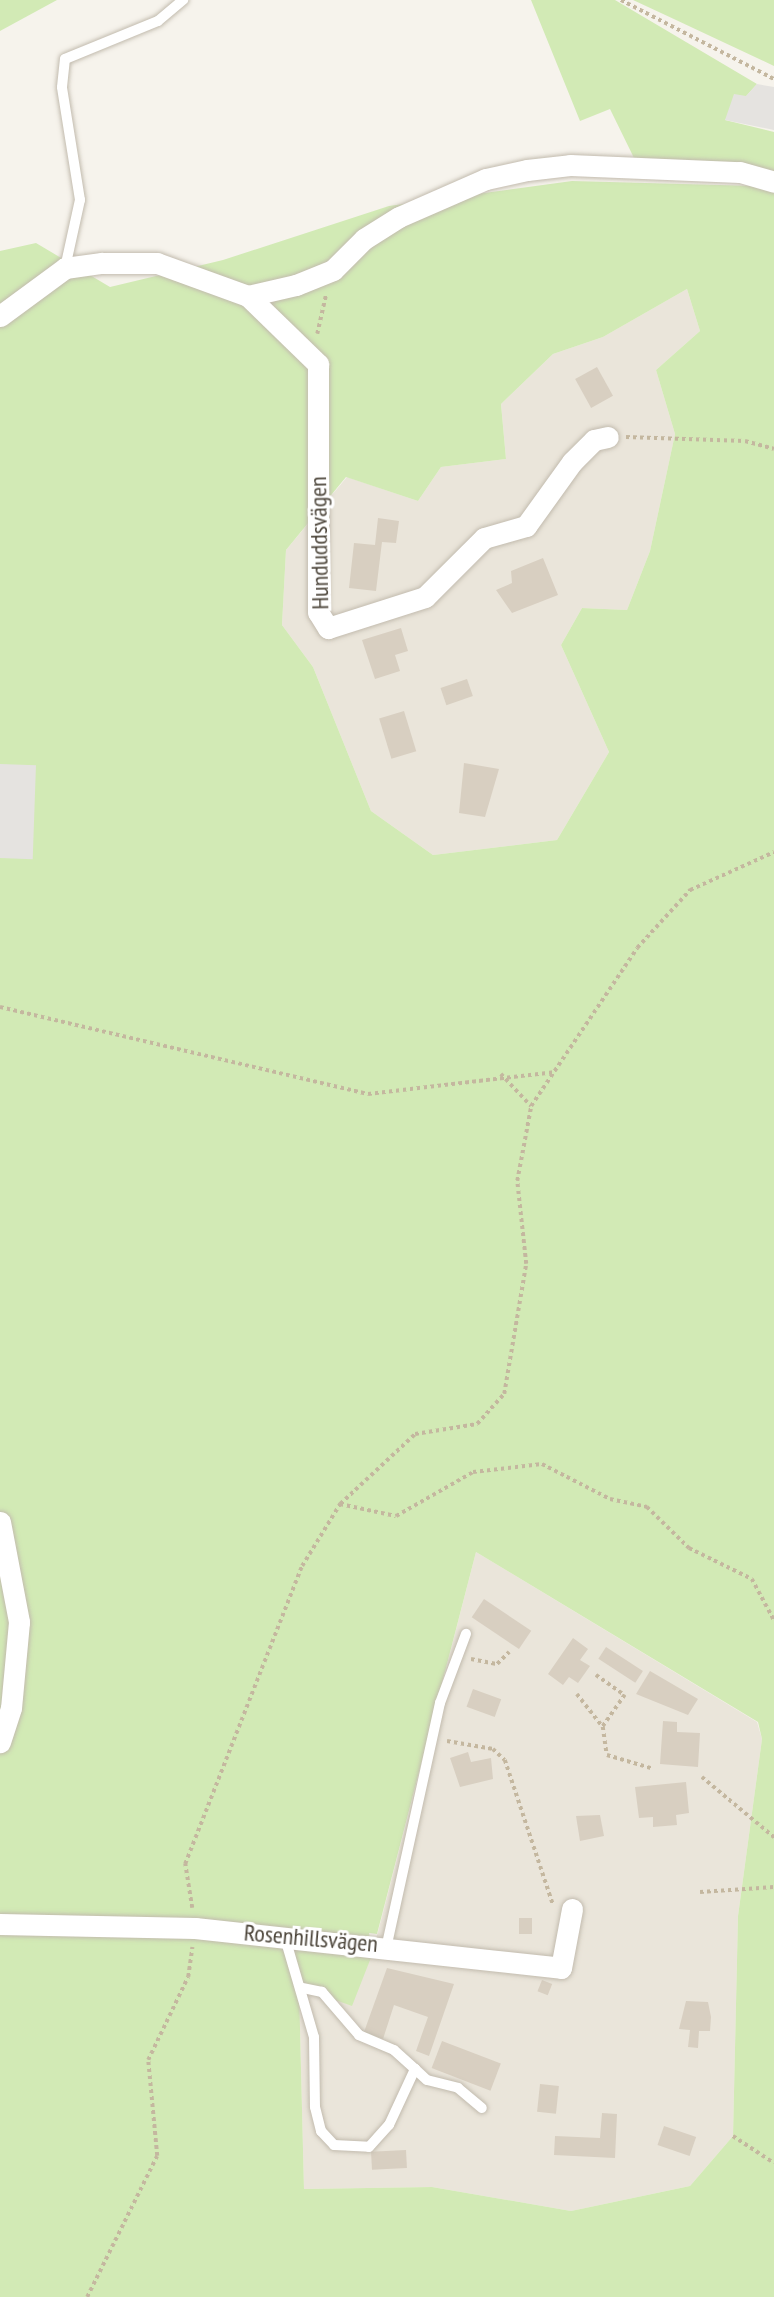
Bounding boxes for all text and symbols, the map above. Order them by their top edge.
street label: Hunduddsvägen [303,476,335,610]
street label: Rosenhillsvägen [243,1918,379,1958]

